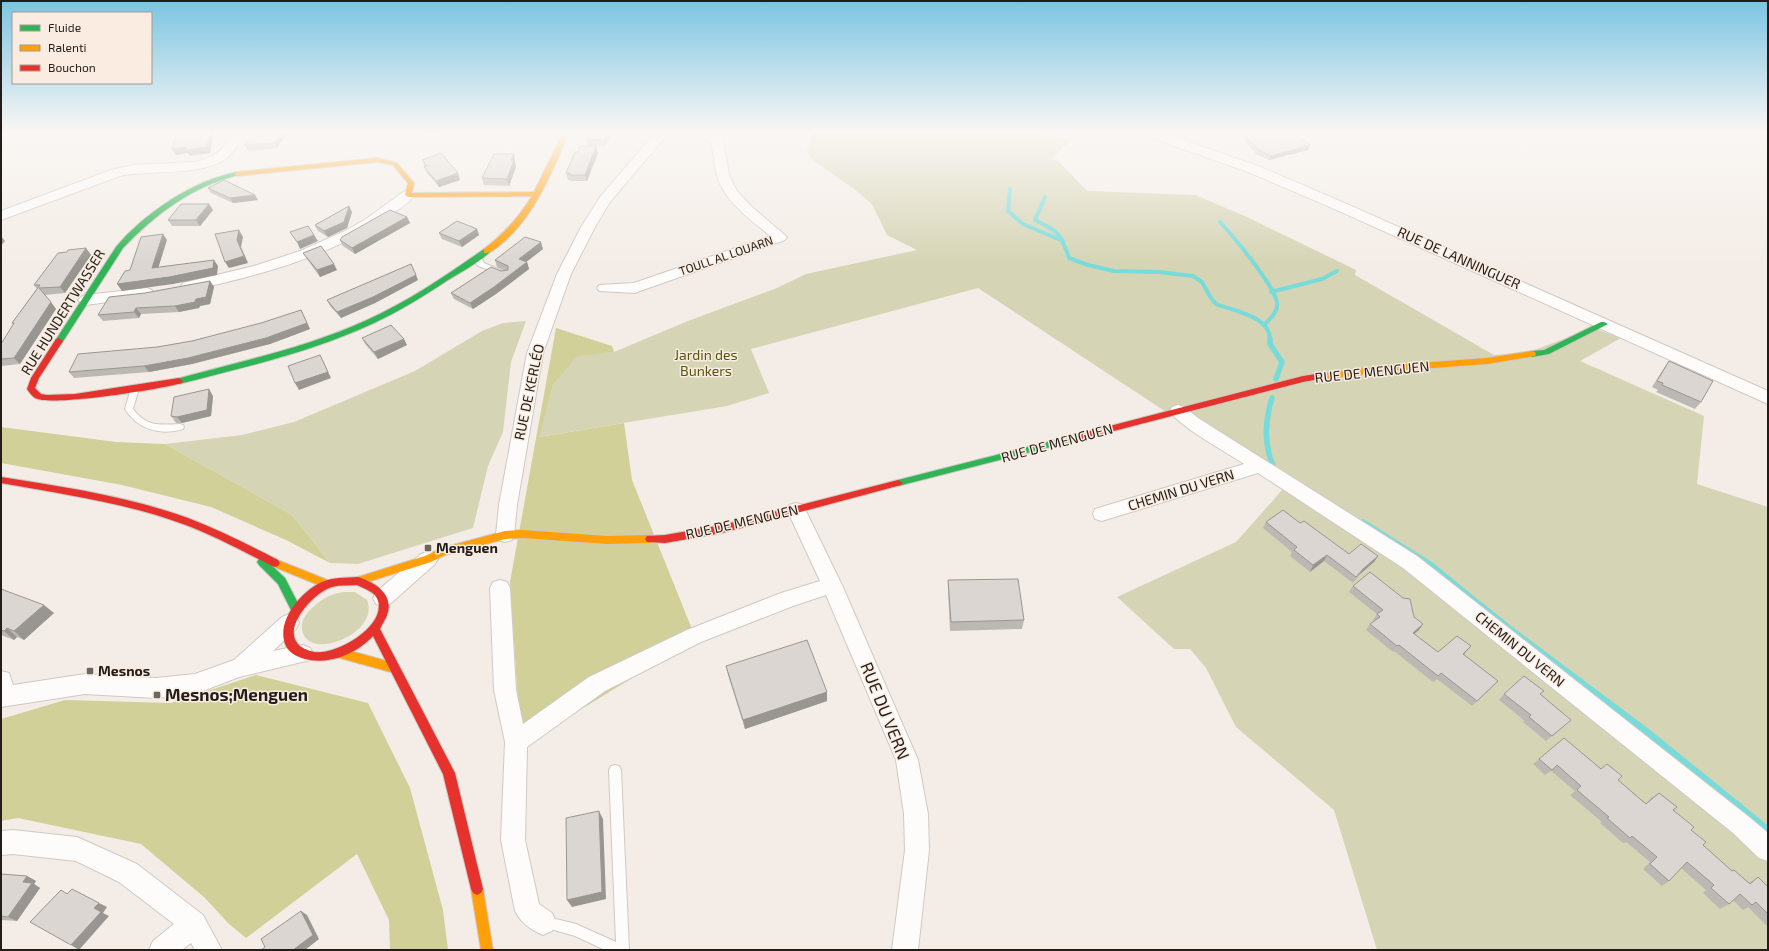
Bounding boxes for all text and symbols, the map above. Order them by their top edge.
legend [12,12,152,84]
text: Fluide [48,20,81,34]
text: Ralenti [48,40,87,54]
text: Bouchon [48,60,96,74]
street label: RUE DE LANNINGUER [1395,223,1524,292]
street label: TOULL AL LOUARN [677,232,775,278]
street label: RUE HUNDERTWASSER [17,245,108,378]
street label: RUE DE KERLÉO [510,342,547,442]
park label: Jardin des Bunkers [674,346,738,379]
street label: RUE DE MENGUEN [1314,357,1430,386]
street label: RUE DE MENGUEN [999,419,1115,466]
street label: CHEMIN DU VERN [1126,465,1236,514]
street label: RUE DE MENGUEN [684,500,800,543]
place label: Menguen [436,539,498,556]
marker: Menguen [423,543,433,553]
street label: CHEMIN DU VERN [1472,607,1569,690]
street label: RUE DU VERN [857,659,915,762]
place label: Mesnos [98,662,150,679]
marker: Mesnos [85,666,95,676]
place label: Mesnos;Menguen [165,684,308,704]
marker: Mesnos;Menguen [152,690,162,700]

